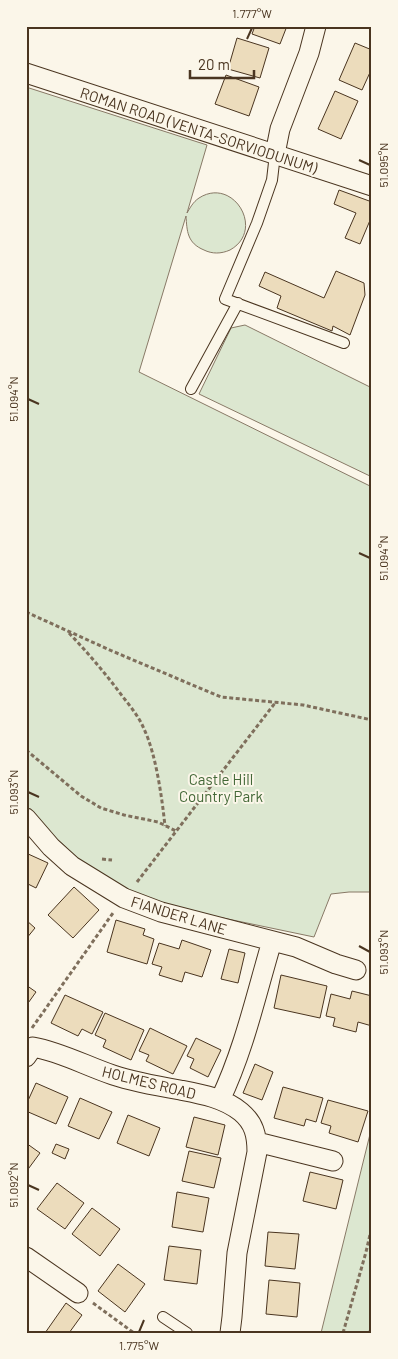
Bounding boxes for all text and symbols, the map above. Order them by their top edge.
text: 1.777°W [232,6,272,20]
scale bar [190,48,254,80]
text: 20 m [198,55,230,73]
street label: ROMAN ROAD (VENTA-SORVIODUNUM) [78,83,320,177]
text: 51.095°N [376,143,390,187]
text: 51.094°N [6,376,20,422]
text: 51.094°N [376,535,390,581]
text: 51.093°N [6,770,20,814]
park label: Castle Hill Country Park [179,770,264,805]
street label: FIANDER LANE [129,892,229,938]
text: 51.093°N [376,930,390,974]
street label: HOLMES ROAD [100,1062,198,1102]
text: 51.092°N [6,1162,20,1208]
text: 1.775°W [119,1338,160,1352]

